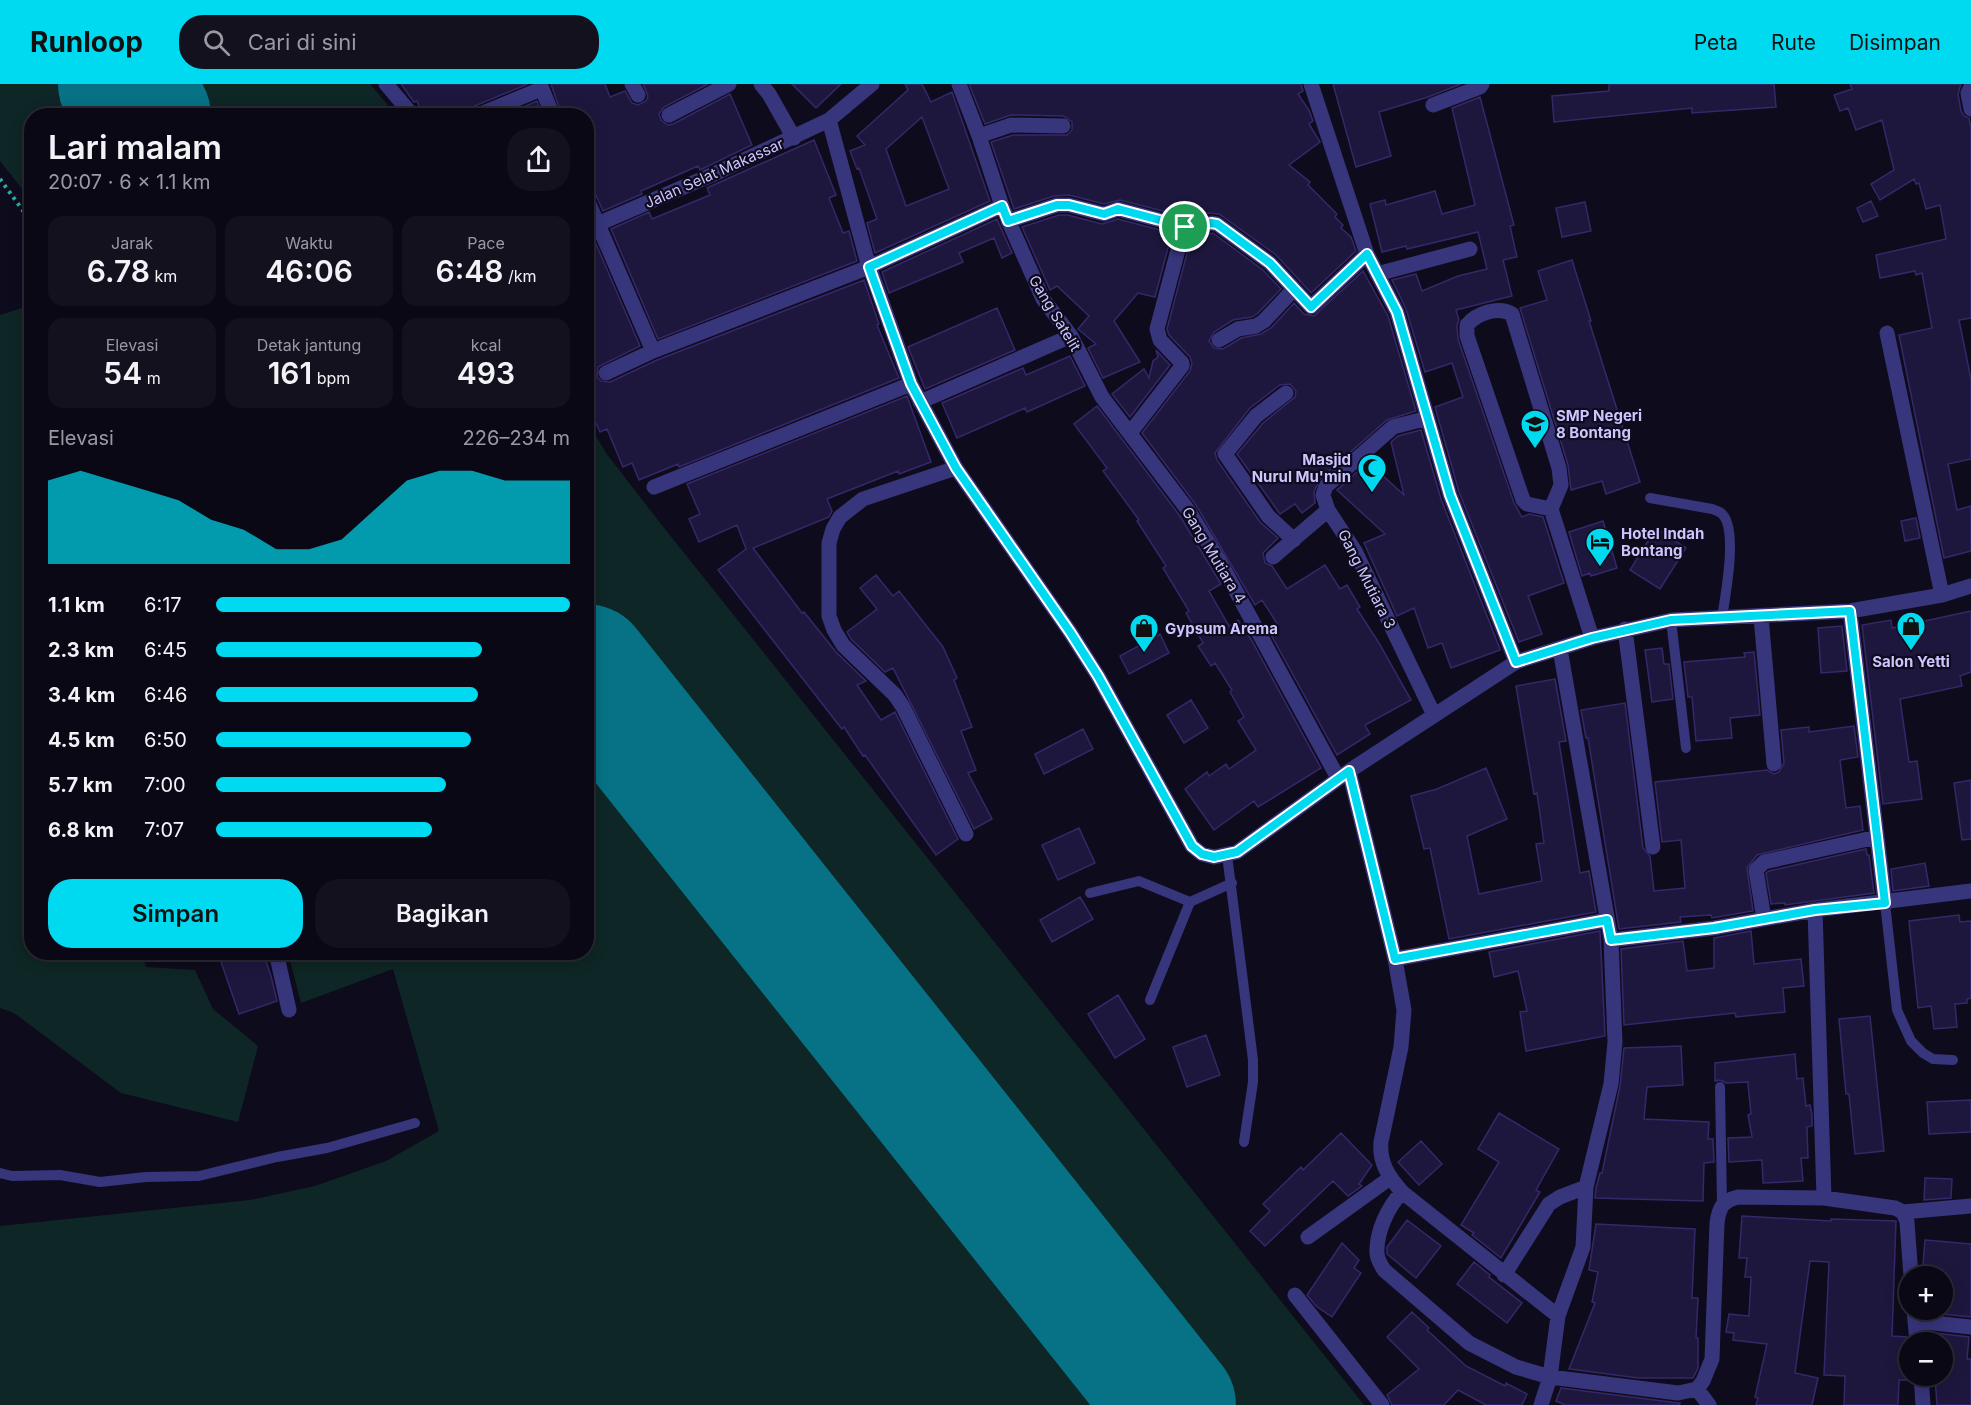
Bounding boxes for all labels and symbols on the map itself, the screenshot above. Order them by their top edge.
street label: Jalan Selat Makassar [642,134,787,212]
pin [1159,201,1210,252]
street label: Gang Satelit [1025,271,1085,355]
place label: SMP Negeri 8 Bontang [1556,406,1642,442]
school or university icon: SMP Negeri 8 Bontang [1519,408,1551,450]
place label: Masjid Nurul Mu'min [1252,450,1351,486]
mosque icon: Masjid Nurul Mu'min [1356,452,1388,494]
street label: Gang Mutiara 4 [1178,503,1250,607]
place label: Hotel Indah Bontang [1621,524,1704,560]
street label: Gang Mutiara 3 [1334,526,1400,632]
hotel icon: Hotel Indah Bontang [1584,526,1616,568]
shop icon: Salon Yetti [1895,610,1927,652]
shop icon: Gypsum Arema [1128,612,1160,654]
place label: Gypsum Arema [1165,619,1278,638]
place label: Salon Yetti [1872,652,1950,671]

